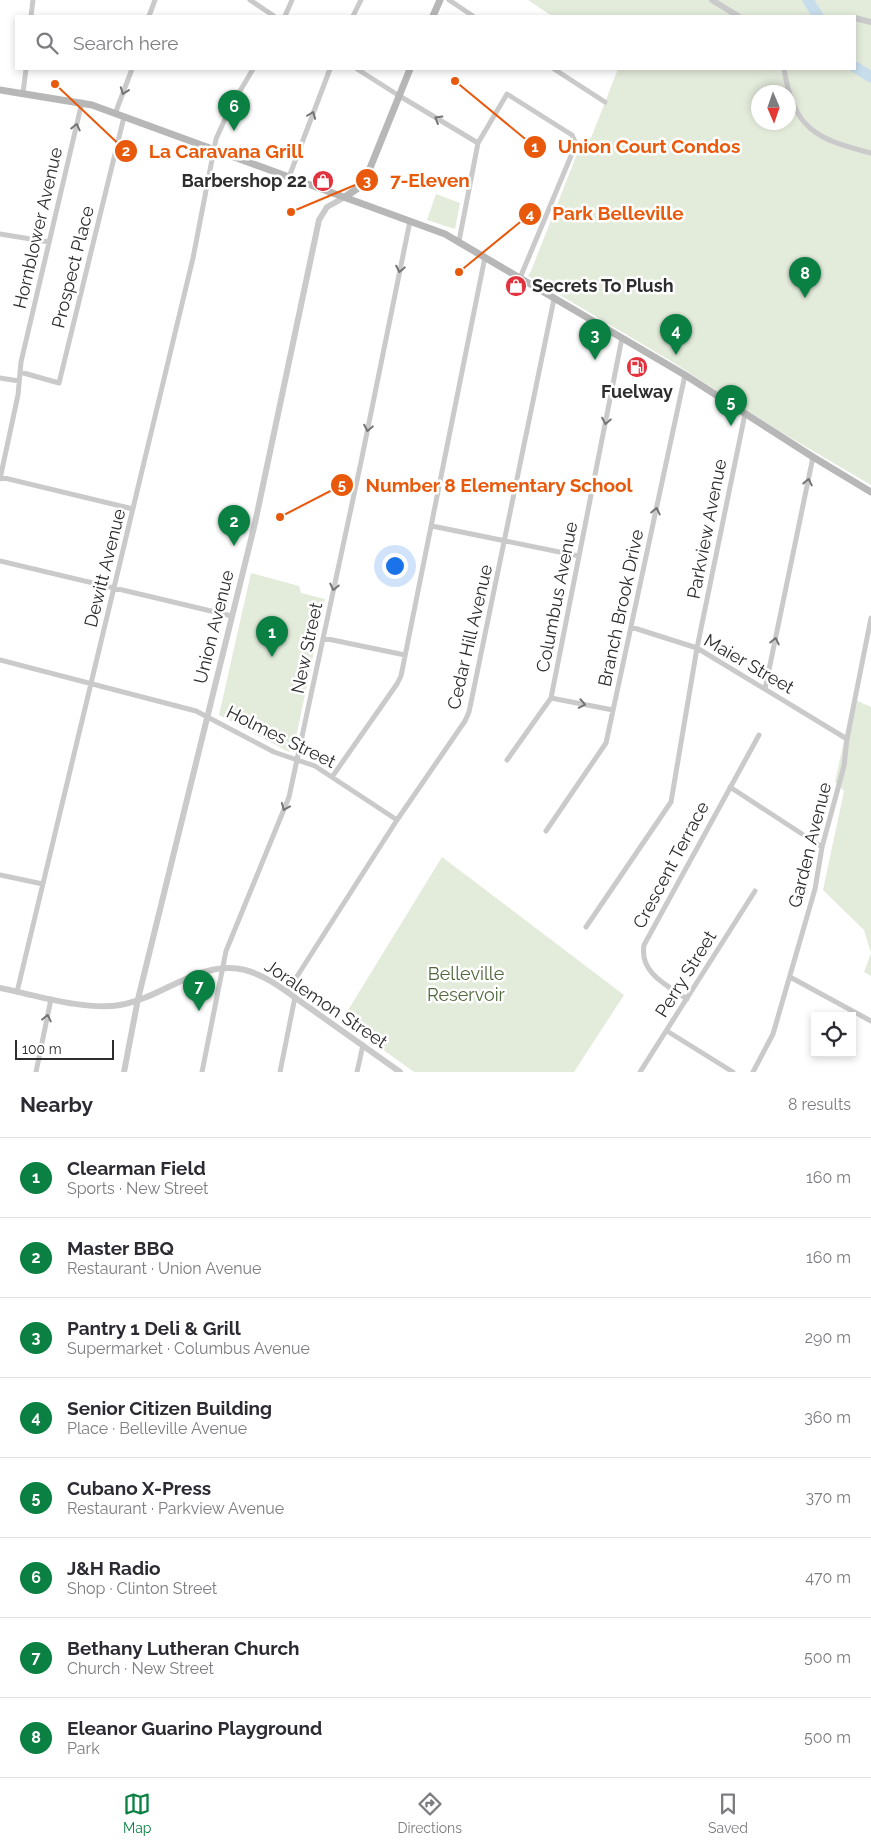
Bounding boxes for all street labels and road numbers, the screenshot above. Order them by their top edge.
street label: Hornblower Avenue [9,145,66,311]
street label: Prospect Place [47,203,98,330]
street label: Parkview Avenue [683,457,730,601]
street label: Dewitt Avenue [80,506,129,629]
street label: Columbus Avenue [532,519,581,674]
street label: Branch Brook Drive [594,527,648,688]
street label: Cedar Hill Avenue [443,562,496,711]
street label: Union Avenue [189,567,238,686]
street label: New Street [287,600,326,695]
street label: Maier Street [701,629,798,698]
street label: Holmes Street [223,701,339,772]
street label: Garden Avenue [784,780,835,910]
street label: Crescent Terrace [628,797,713,932]
street label: Perry Street [651,927,720,1021]
street label: Joralemon Street [261,955,391,1052]

